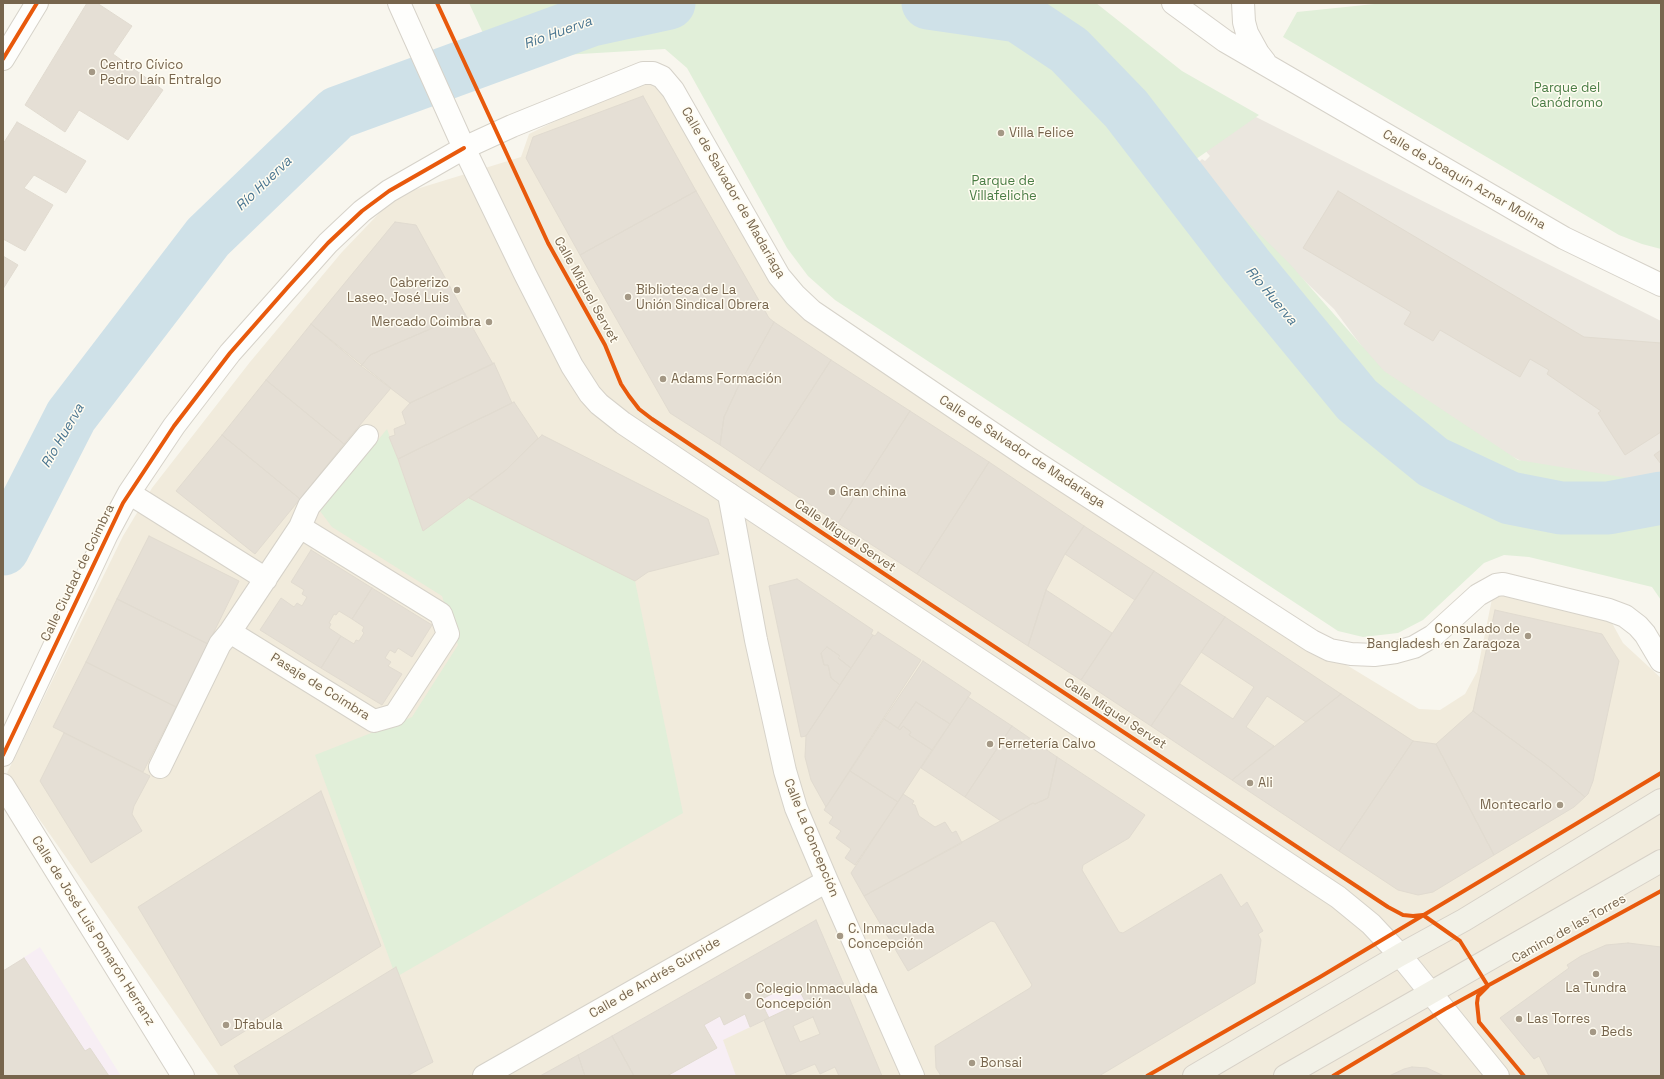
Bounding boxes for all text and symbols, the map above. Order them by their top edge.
water label: Río Huerva [522,13,594,53]
place label: Centro Cívico Pedro Laín Entralgo [100,57,222,88]
marker: Centro Cívico Pedro Laín Entralgo [87,67,97,77]
park label: Parque del Canódromo [1531,80,1603,111]
street label: Calle de Salvador de Madariaga [677,105,789,281]
place label: Villa Felice [1009,125,1074,141]
street label: Calle de Joaquín Aznar Molina [1380,127,1548,233]
marker: Villa Felice [996,128,1006,138]
water label: Río Huerva [233,153,295,215]
park label: Parque de Villafeliche [969,173,1037,204]
street label: Calle Miguel Servet [550,234,622,346]
water label: Río Huerva [1242,263,1300,329]
place label: Cabrerizo Laseo, José Luis [347,275,449,306]
place label: Biblioteca de La Unión Sindical Obrera [636,282,769,313]
marker: Cabrerizo Laseo, José Luis [452,285,462,295]
marker: Biblioteca de La Unión Sindical Obrera [623,292,633,302]
place label: Mercado Coimbra [371,314,481,330]
marker: Mercado Coimbra [484,317,494,327]
place label: Adams Formación [671,371,782,387]
marker: Adams Formación [658,374,668,384]
street label: Calle de Salvador de Madariaga [936,392,1108,512]
water label: Río Huerva [38,401,88,471]
place label: Gran china [840,484,906,500]
marker: Gran china [827,487,837,497]
street label: Calle Miguel Servet [791,496,899,576]
street label: Calle Ciudad de Coimbra [38,502,118,644]
place label: Consulado de Bangladesh en Zaragoza [1367,621,1520,652]
marker: Consulado de Bangladesh en Zaragoza [1523,631,1533,641]
street label: Pasaje de Coimbra [267,650,373,724]
street label: Calle Miguel Servet [1061,675,1169,753]
place label: Ferretería Calvo [998,736,1096,752]
marker: Ferretería Calvo [985,739,995,749]
place label: Ali [1258,775,1273,791]
street label: Calle La Concepción [780,777,842,899]
marker: Ali [1245,778,1255,788]
place label: Montecarlo [1480,797,1552,813]
marker: Montecarlo [1555,800,1565,810]
street label: Calle de José Luis Pomarón Herranz [28,833,158,1029]
street label: Camino de las Torres [1509,891,1629,967]
place label: C. Inmaculada Concepción [848,921,935,952]
marker: C. Inmaculada Concepción [835,931,845,941]
street label: Calle de Andrés Gúrpide [587,934,723,1022]
marker: La Tundra [1591,969,1601,979]
place label: La Tundra [1565,980,1627,996]
place label: Colegio Inmaculada Concepción [756,981,878,1012]
marker: Colegio Inmaculada Concepción [743,991,753,1001]
place label: Las Torres [1527,1011,1590,1027]
marker: Las Torres [1514,1014,1524,1024]
place label: Dfabula [234,1017,283,1033]
marker: Dfabula [221,1020,231,1030]
place label: Beds [1601,1024,1633,1040]
marker: Beds [1588,1027,1598,1037]
place label: Bonsai [980,1055,1022,1071]
marker: Bonsai [967,1058,977,1068]

